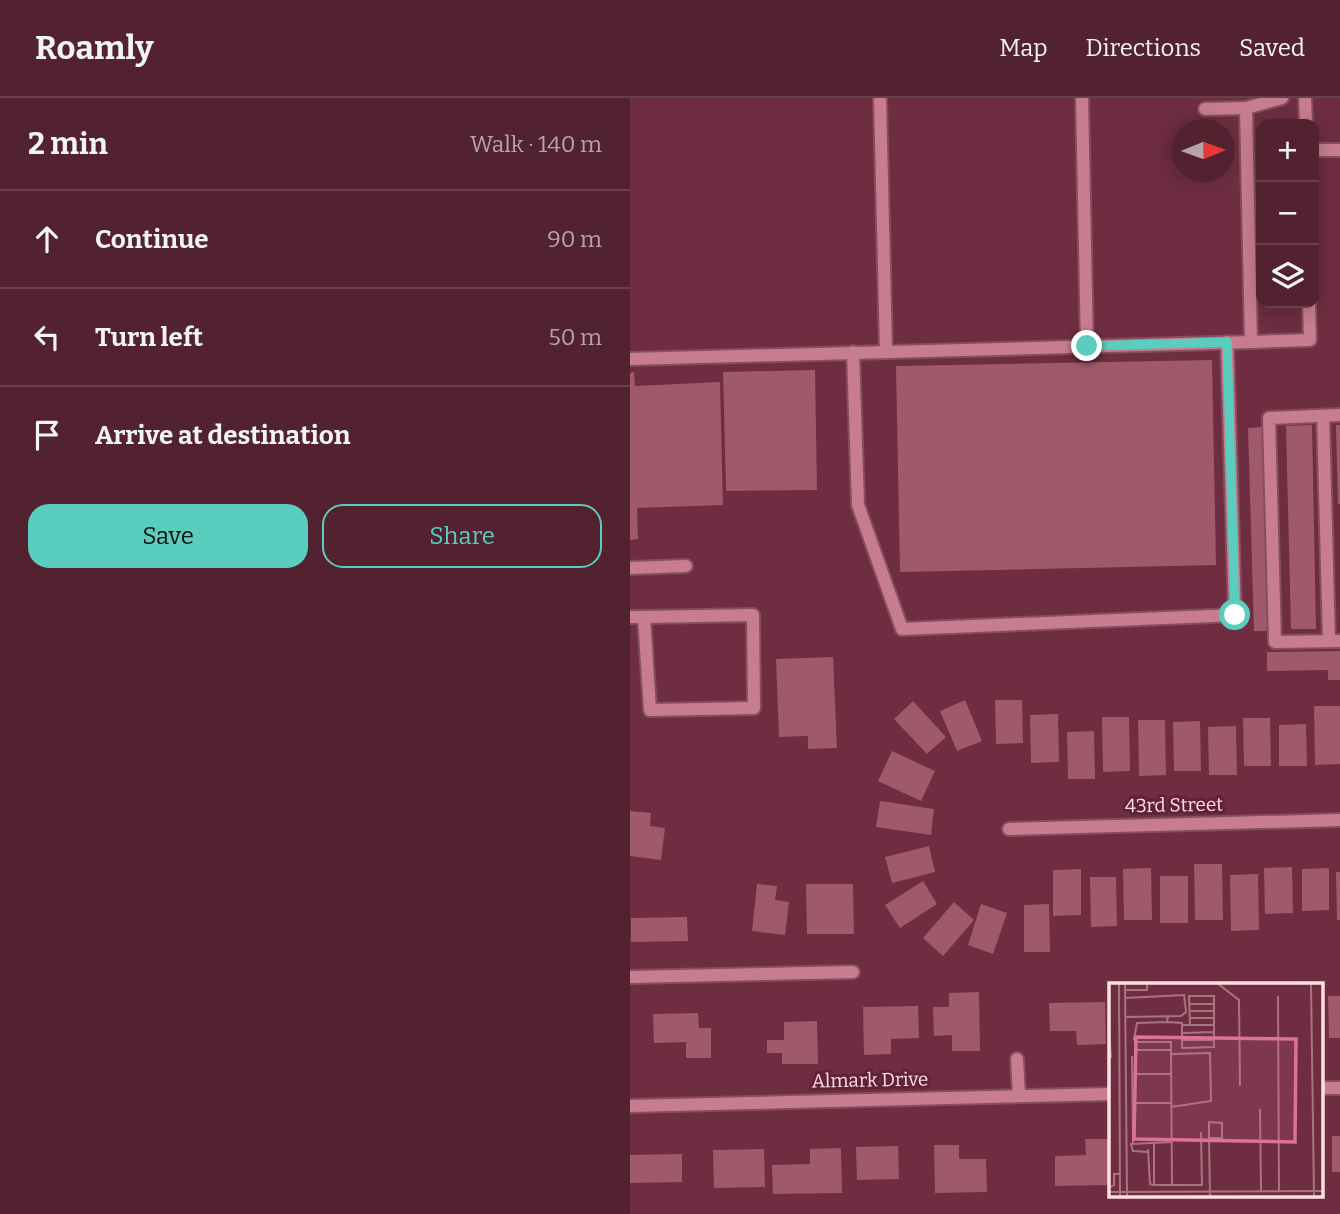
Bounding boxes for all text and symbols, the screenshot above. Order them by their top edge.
text: Roamly [35,28,154,68]
text: Map [999,34,1048,62]
text: Directions [1086,34,1201,62]
text: Saved [1239,34,1305,62]
north arrow [1172,119,1235,182]
map controls [1256,119,1319,308]
button: + [1256,119,1319,182]
text: 2 min [28,126,108,162]
text: Walk · 140 m [470,130,602,158]
button: − [1256,182,1319,245]
icon: ahead [28,220,66,258]
text: Continue [95,224,209,255]
text: 90 m [547,225,602,253]
button: layers [1256,245,1319,308]
icon: left [28,318,66,356]
text: Turn left [95,322,203,353]
text: 50 m [548,323,602,351]
route end [1071,330,1102,361]
icon: arrive [28,416,66,454]
text: Arrive at destination [95,420,350,451]
button: Save [28,504,308,568]
button: Share [322,504,602,568]
route start [1219,599,1250,630]
street label: 43rd Street [1125,793,1223,817]
inset map [1109,983,1322,1196]
street label: Almark Drive [811,1067,929,1093]

